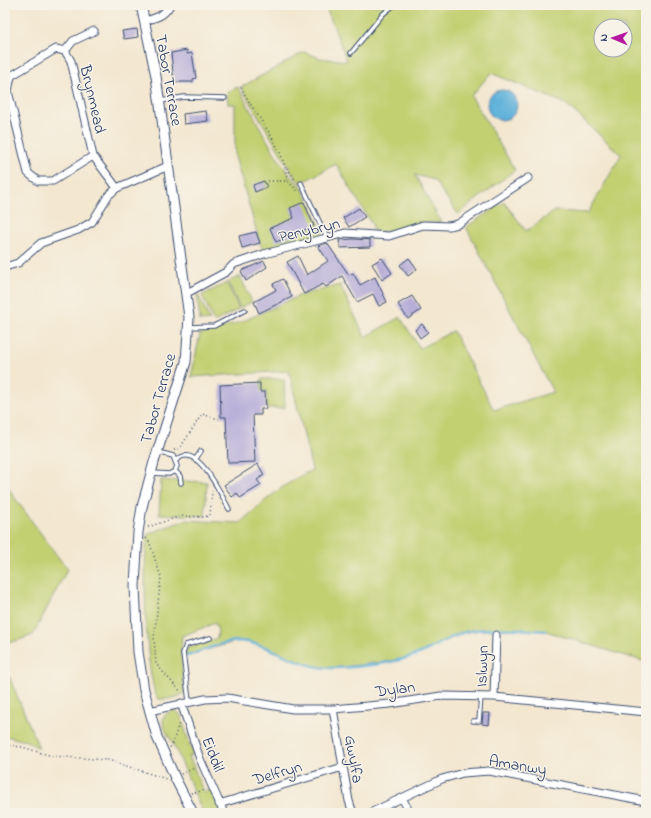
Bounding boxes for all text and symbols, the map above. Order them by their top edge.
north arrow [593,18,633,58]
street label: Tabor Terrace [148,33,188,129]
text: N [596,34,612,42]
street label: Brynmead [72,62,112,136]
street label: Penybryn [276,212,343,250]
street label: Tabor Terrace [135,350,183,446]
street label: Islwyn [470,645,496,687]
street label: Dylan [373,676,417,704]
street label: Eiddil [194,734,230,776]
street label: Gwylfa [337,734,369,785]
street label: Amanwy [487,750,548,782]
street label: Delfryn [249,755,305,793]

